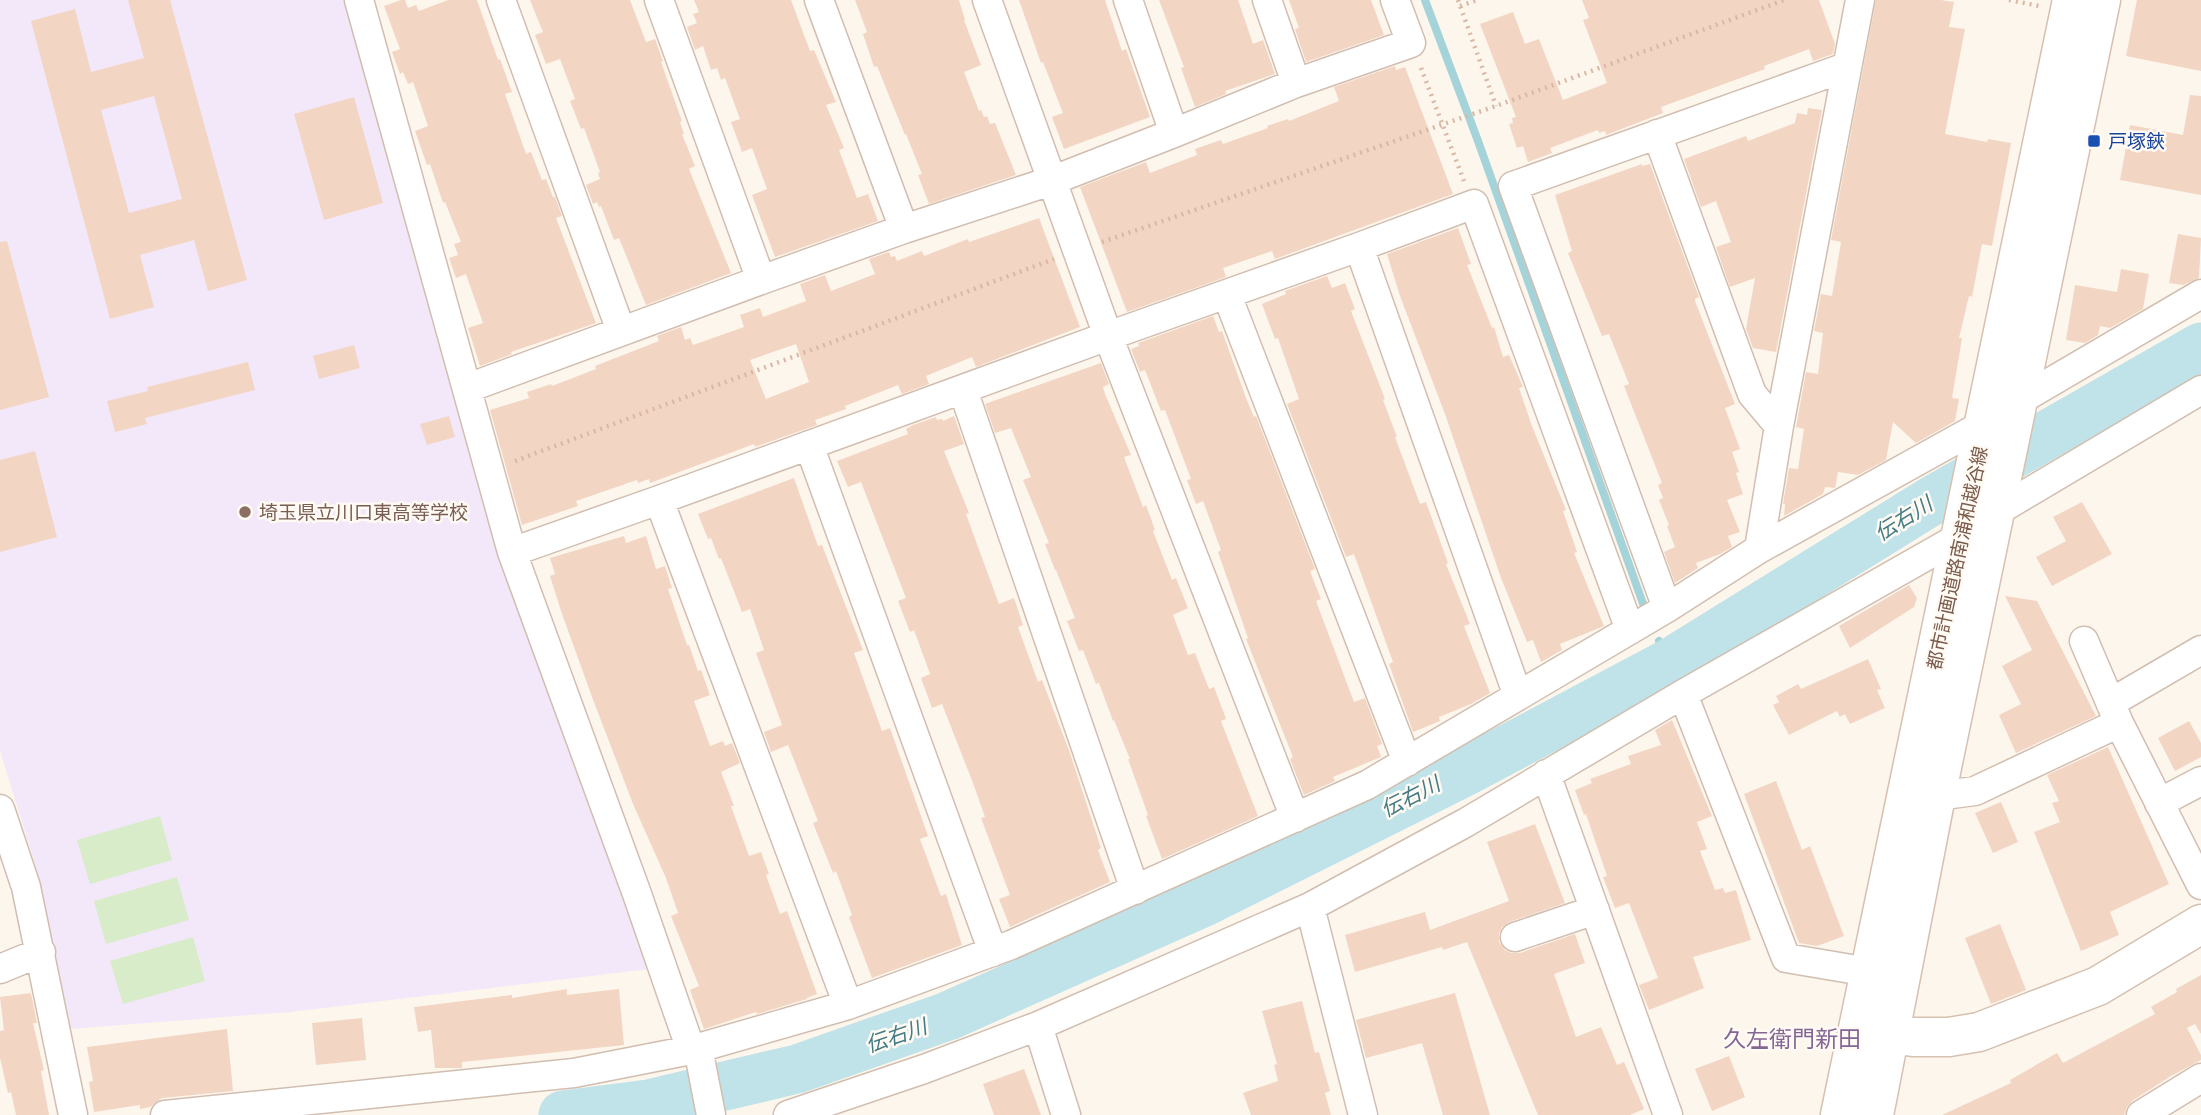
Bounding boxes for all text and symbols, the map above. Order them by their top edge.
place label: 戸塚鋏 [2108,129,2165,153]
marker: 戸塚鋏 [2086,133,2102,149]
street label: 都市計画道路南浦和越谷線 [1922,444,1992,672]
water label: 伝右川 [1869,489,1938,546]
place label: 埼玉県立川口東高等学校 [259,500,468,524]
marker: 埼玉県立川口東高等学校 [237,504,253,520]
water label: 伝右川 [1376,769,1446,822]
water label: 伝右川 [862,1012,932,1058]
district label: 久左衛門新田 [1723,1024,1861,1053]

